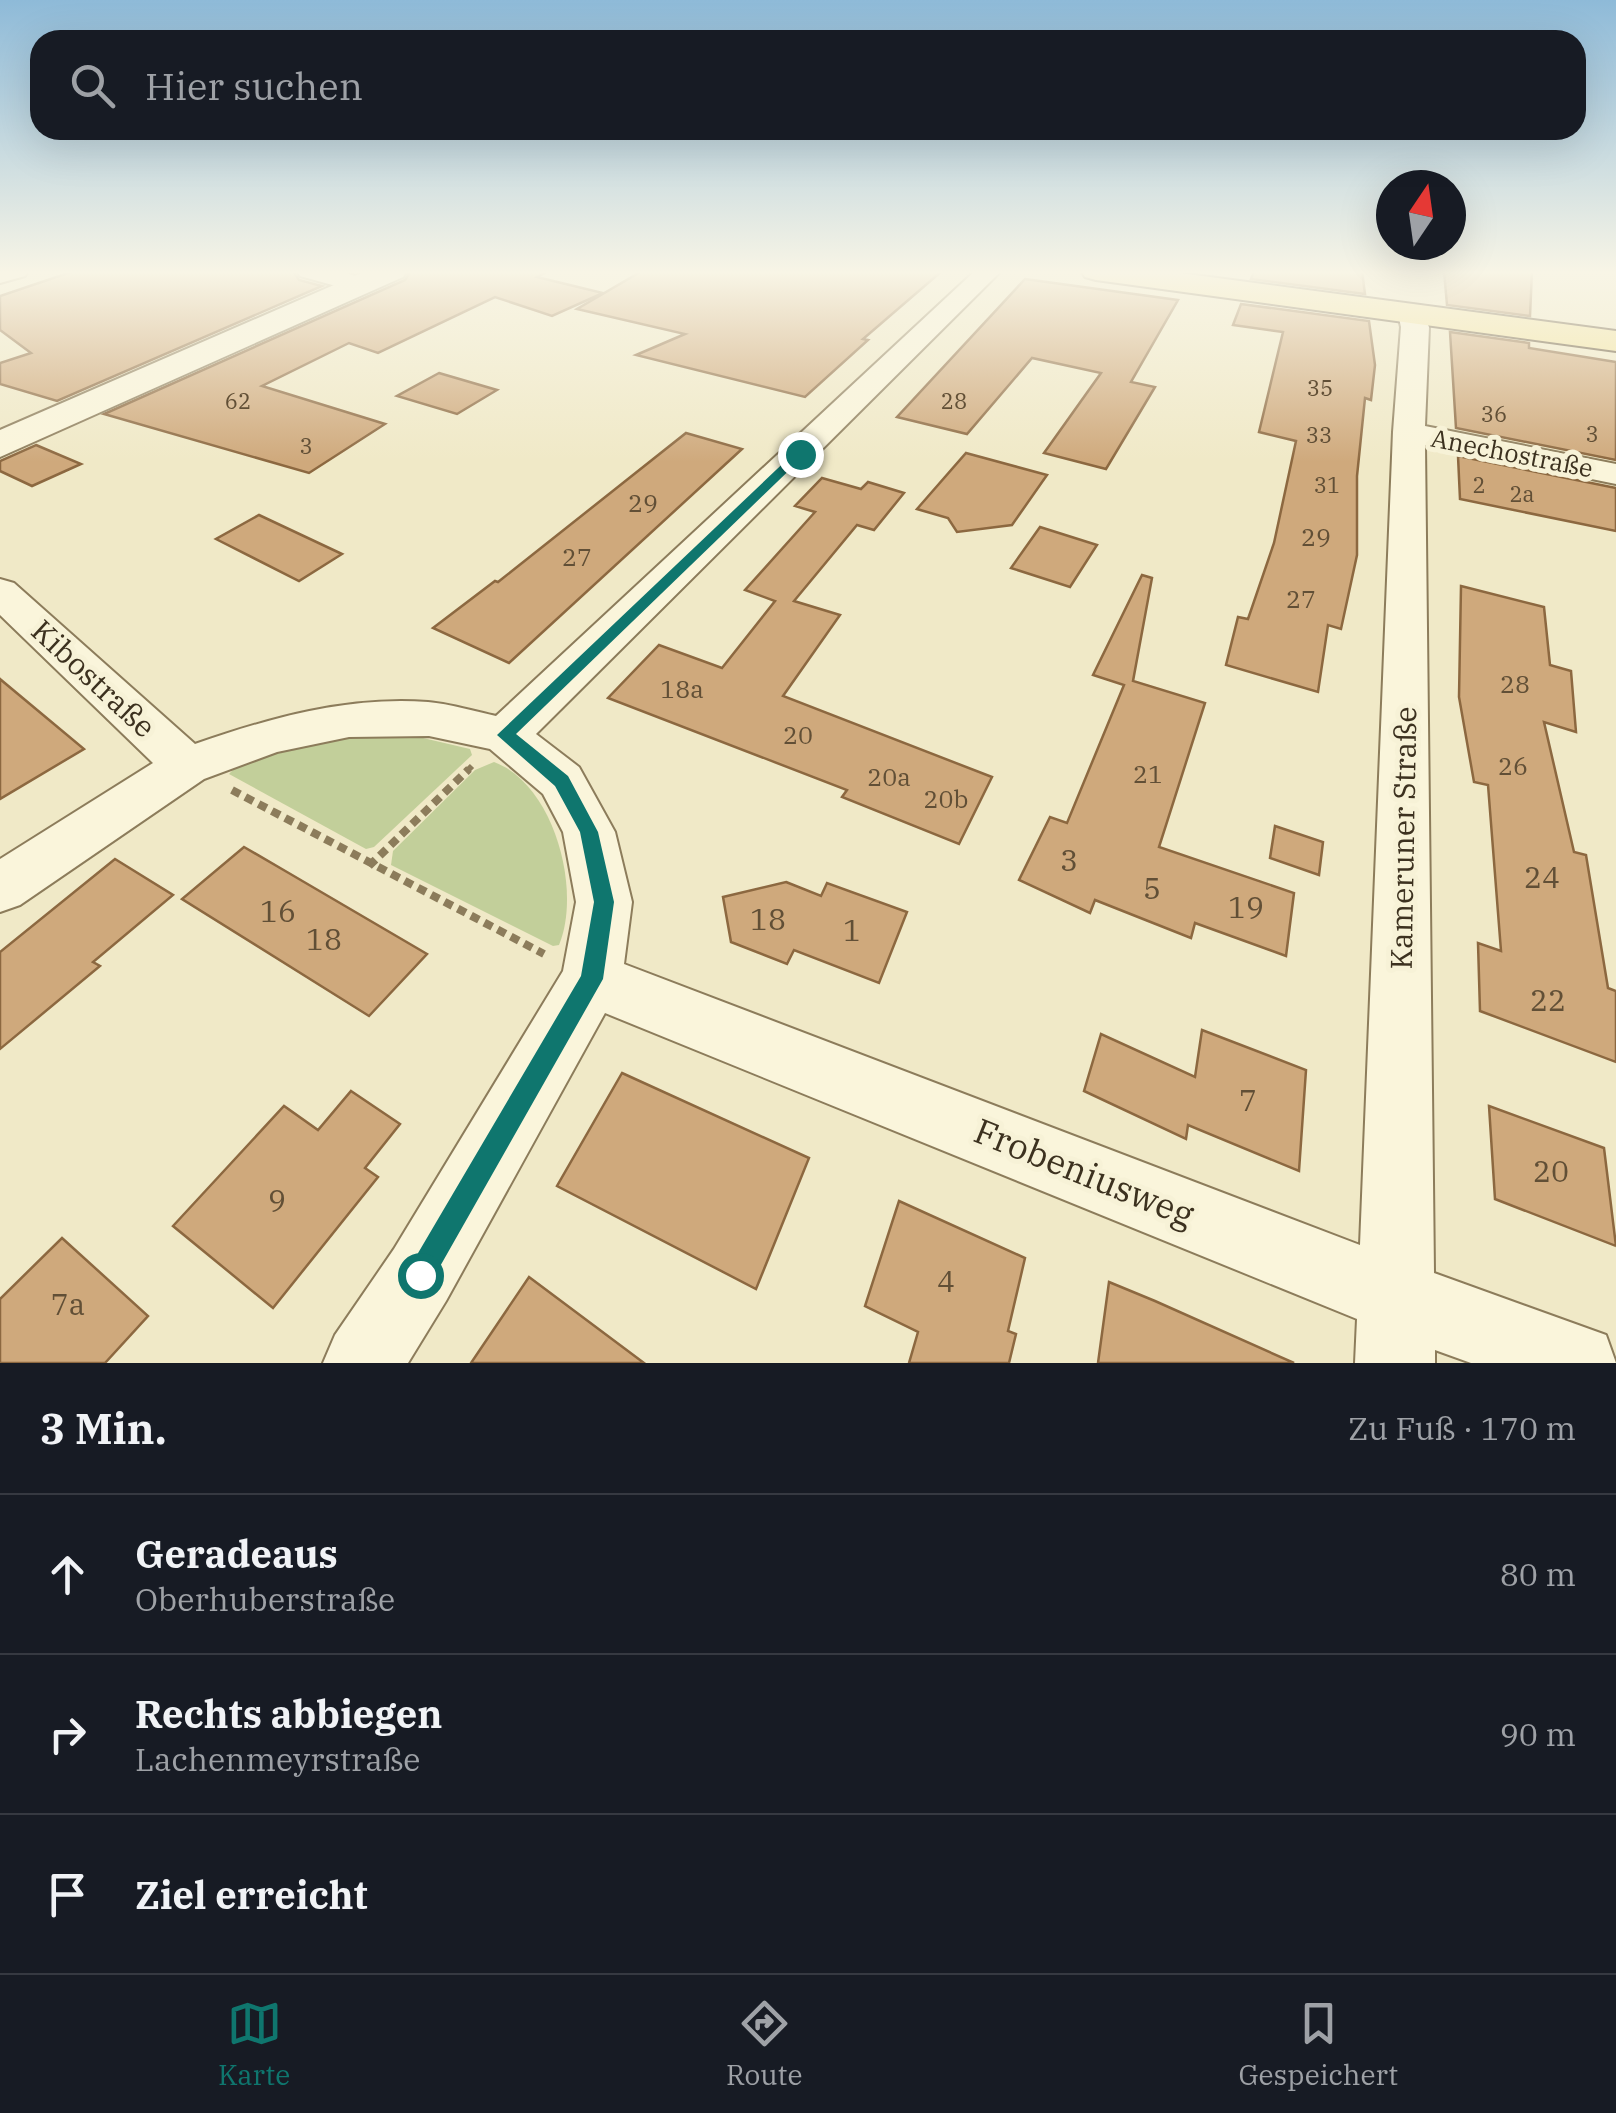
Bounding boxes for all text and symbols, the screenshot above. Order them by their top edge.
search box [30,30,1586,140]
icon: search [65,58,120,113]
text: Hier suchen [145,61,363,110]
north arrow [1376,170,1466,260]
house number: 35 [1307,373,1333,402]
house number: 62 [225,386,251,415]
house number: 28 [941,386,967,415]
house number: 36 [1481,399,1507,428]
house number: 3 [1585,419,1599,448]
house number: 33 [1306,420,1332,449]
street label: Anechostraße [1428,421,1596,484]
house number: 3 [299,431,313,460]
route end [778,432,824,478]
house number: 31 [1314,470,1340,499]
house number: 2 [1472,470,1486,499]
house number: 2a [1509,479,1535,508]
house number: 29 [628,486,658,519]
house number: 29 [1301,520,1331,553]
house number: 27 [562,540,592,573]
house number: 27 [1286,582,1316,615]
street label: Kibostraße [24,611,164,745]
house number: 28 [1500,667,1530,700]
house number: 18a [660,672,704,705]
street label: Kameruner Straße [1381,706,1424,970]
house number: 20 [783,718,813,751]
house number: 26 [1498,749,1528,782]
house number: 21 [1133,757,1163,790]
house number: 20a [867,760,911,793]
house number: 20b [924,782,968,815]
house number: 3 [1060,840,1078,879]
house number: 24 [1524,857,1560,896]
house number: 5 [1143,868,1161,907]
house number: 19 [1228,887,1264,926]
house number: 16 [260,891,296,930]
house number: 18 [750,899,786,938]
house number: 1 [843,910,861,949]
house number: 18 [306,919,342,958]
house number: 22 [1530,980,1566,1019]
house number: 7 [1239,1080,1257,1119]
street label: Frobeniusweg [968,1107,1201,1237]
house number: 20 [1533,1151,1569,1190]
house number: 9 [268,1180,286,1219]
route start [398,1253,444,1299]
house number: 4 [937,1261,955,1300]
house number: 7a [51,1284,85,1323]
text: 3 Min. [40,1401,167,1456]
text: Zu Fuß · 170 m [1348,1407,1576,1449]
text: Geradeaus [135,1529,338,1578]
icon: ahead [40,1547,95,1602]
text: 80 m [1500,1553,1576,1595]
text: Oberhuberstraße [135,1578,395,1620]
text: Rechts abbiegen [135,1689,442,1738]
icon: right [40,1707,95,1762]
text: 90 m [1500,1713,1576,1755]
text: Lachenmeyrstraße [135,1738,420,1780]
icon: arrive [40,1867,95,1922]
text: Ziel erreicht [135,1870,368,1919]
tab: Karte [218,1996,290,2093]
tab: Route [726,1996,803,2093]
tab: Gespeichert [1238,1996,1398,2093]

